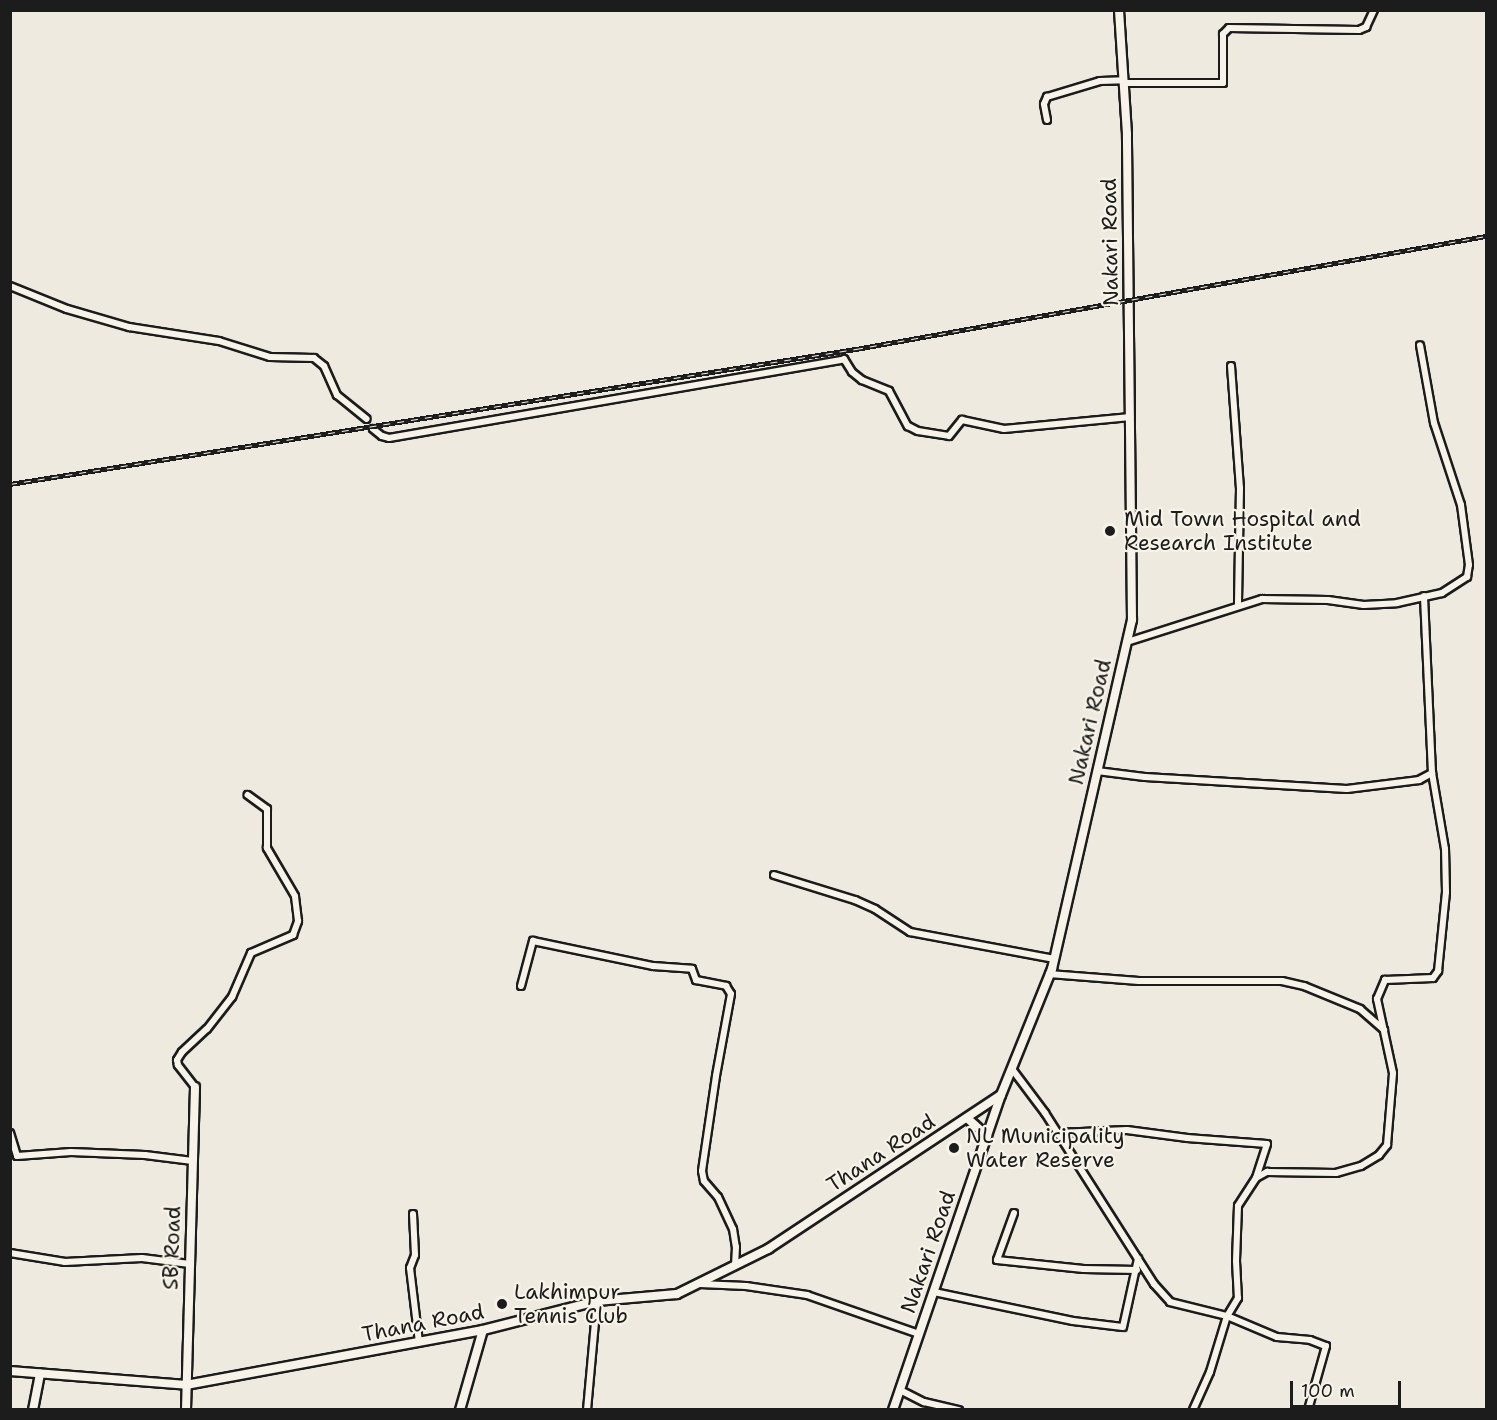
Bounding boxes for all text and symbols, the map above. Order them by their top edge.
street label: Nakari Road [1096,178,1124,306]
place label: Mid Town Hospital and Research Institute [1124,506,1361,556]
marker: Mid Town Hospital and Research Institute [1101,522,1119,540]
street label: Nakari Road [1063,657,1117,787]
street label: Thana Road [822,1109,940,1197]
place label: NL Municipality Water Reserve [966,1123,1124,1173]
marker: NL Municipality Water Reserve [947,1141,961,1155]
street label: Nakari Road [895,1187,961,1317]
street label: SB Road [158,1206,186,1290]
place label: Lakhimpur Tennis Club [514,1279,628,1329]
marker: Lakhimpur Tennis Club [495,1297,509,1311]
street label: Thana Road [360,1299,486,1347]
scale bar [1293,1369,1404,1407]
text: 100 m [1301,1379,1355,1403]

